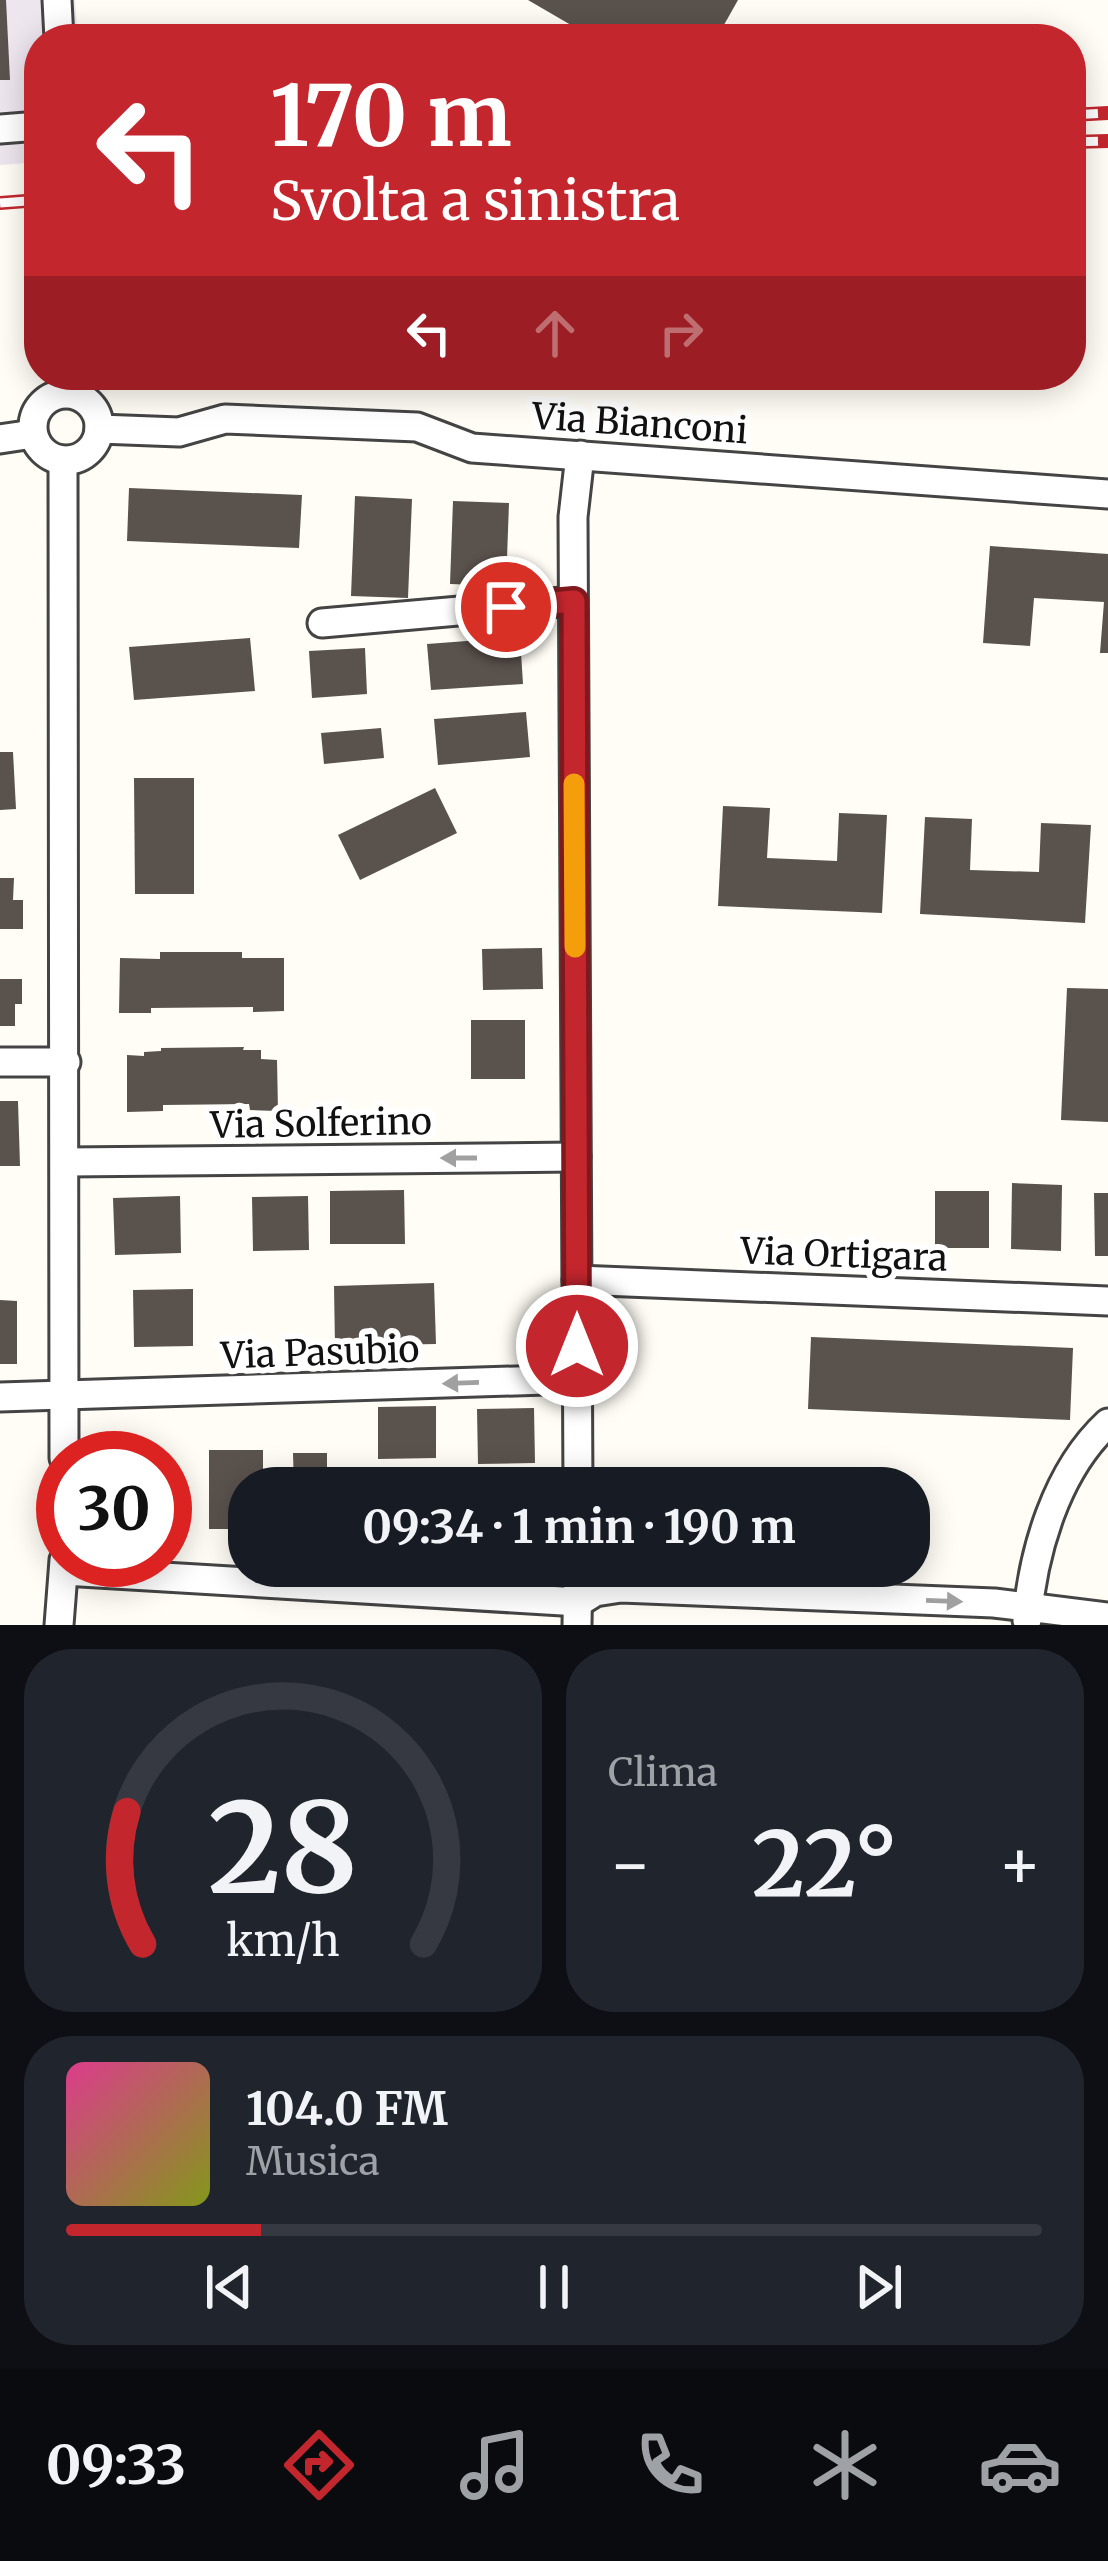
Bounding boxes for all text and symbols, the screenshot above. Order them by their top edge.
text: 170 m [270,63,512,169]
icon: left [72,72,228,228]
text: Svolta a sinistra [270,167,680,235]
icon: left [396,300,462,366]
icon: ahead [522,300,588,366]
icon: right [648,300,714,366]
street label: Via Bianconi [530,393,749,453]
pin [455,556,557,658]
icon: arrive [473,574,539,640]
street label: Via Solferino [209,1099,432,1148]
one-way arrow [439,1148,477,1168]
street label: Via Ortigara [739,1228,948,1281]
position arrow [514,1283,640,1409]
street label: Via Pasubio [219,1327,420,1378]
one-way arrow [441,1374,479,1393]
speed limit sign: 30 [36,1431,192,1587]
text: 09:34 · 1 min · 190 m [362,1499,796,1555]
one-way arrow [926,1592,964,1611]
text: Clima [608,1748,718,1797]
text: 28 [208,1770,358,1927]
text: 22° [752,1807,898,1921]
text: − [608,1823,652,1906]
text: + [998,1823,1042,1906]
text: km/h [226,1913,340,1967]
text: 104.0 FM [246,2081,448,2137]
text: Musica [246,2137,380,2186]
icon: previous [196,2254,262,2320]
icon: pause [521,2254,587,2320]
icon: next [846,2254,912,2320]
icon: directions [277,2423,361,2507]
icon: music [453,2423,537,2507]
icon: phone [628,2423,712,2507]
icon: climate [803,2423,887,2507]
icon: car [978,2423,1062,2507]
text: 09:33 [46,2431,186,2499]

